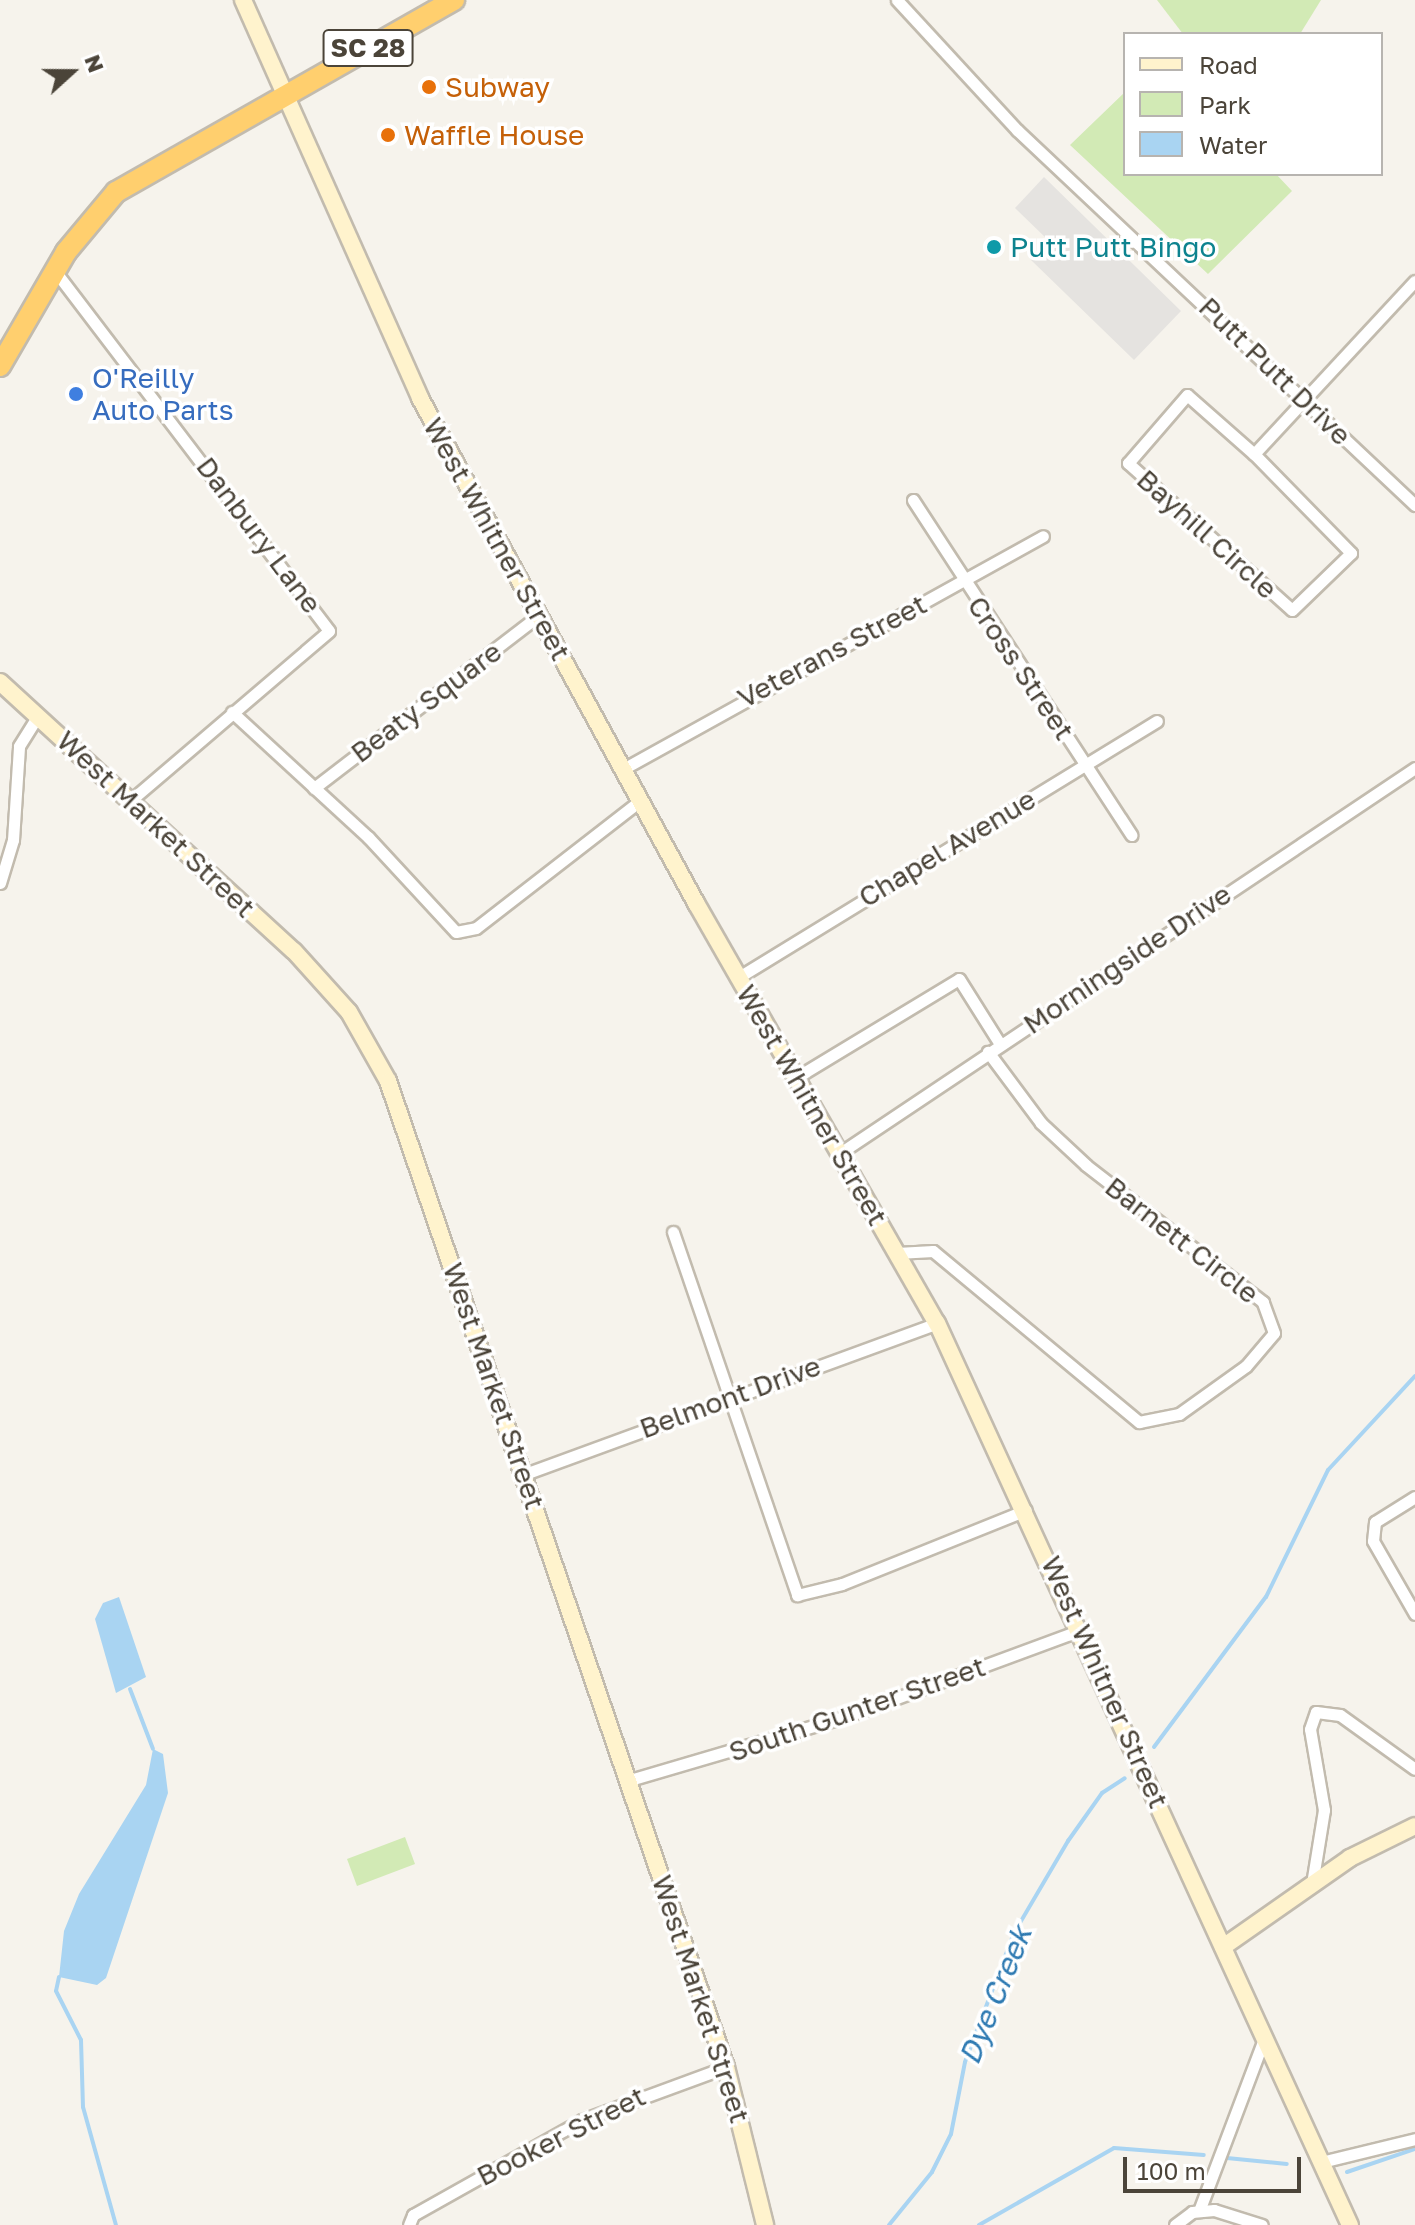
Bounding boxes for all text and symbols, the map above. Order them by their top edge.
road number: SC 28 [322,26,414,70]
north arrow [32,32,112,112]
legend [1123,32,1383,176]
text: Road [1199,50,1258,79]
text: N [79,51,110,76]
place label: Subway [445,70,550,104]
marker: Subway [420,78,438,96]
text: Park [1199,90,1251,119]
place label: Waffle House [404,118,584,152]
marker: Waffle House [379,126,397,144]
text: Water [1199,130,1267,159]
place label: Putt Putt Bingo [1010,230,1216,264]
marker: Putt Putt Bingo [985,238,1003,256]
street label: Putt Putt Drive [1192,290,1358,452]
place label: O'Reilly Auto Parts [92,361,234,427]
marker: O'Reilly Auto Parts [67,385,85,403]
street label: West Whitner Street [416,412,578,666]
street label: Danbury Lane [189,450,329,620]
street label: Bayhill Circle [1130,462,1284,606]
street label: Veterans Street [732,587,932,715]
street label: Cross Street [961,590,1081,746]
street label: Beaty Square [344,634,508,770]
street label: West Market Street [50,724,262,924]
street label: Chapel Avenue [852,782,1042,914]
street label: Morningside Drive [1017,877,1237,1041]
street label: West Whitner Street [729,979,895,1231]
street label: Barnett Circle [1099,1170,1265,1310]
street label: West Market Street [436,1258,552,1514]
street label: Belmont Drive [635,1349,825,1445]
street label: West Whitner Street [1034,1551,1176,1813]
street label: South Gunter Street [724,1649,990,1769]
street label: West Market Street [645,1871,757,2127]
water label: Dye Creek [951,1921,1039,2069]
street label: Booker Street [471,2079,651,2193]
scale bar [1127,2141,1305,2191]
text: 100 m [1137,2156,1206,2185]

